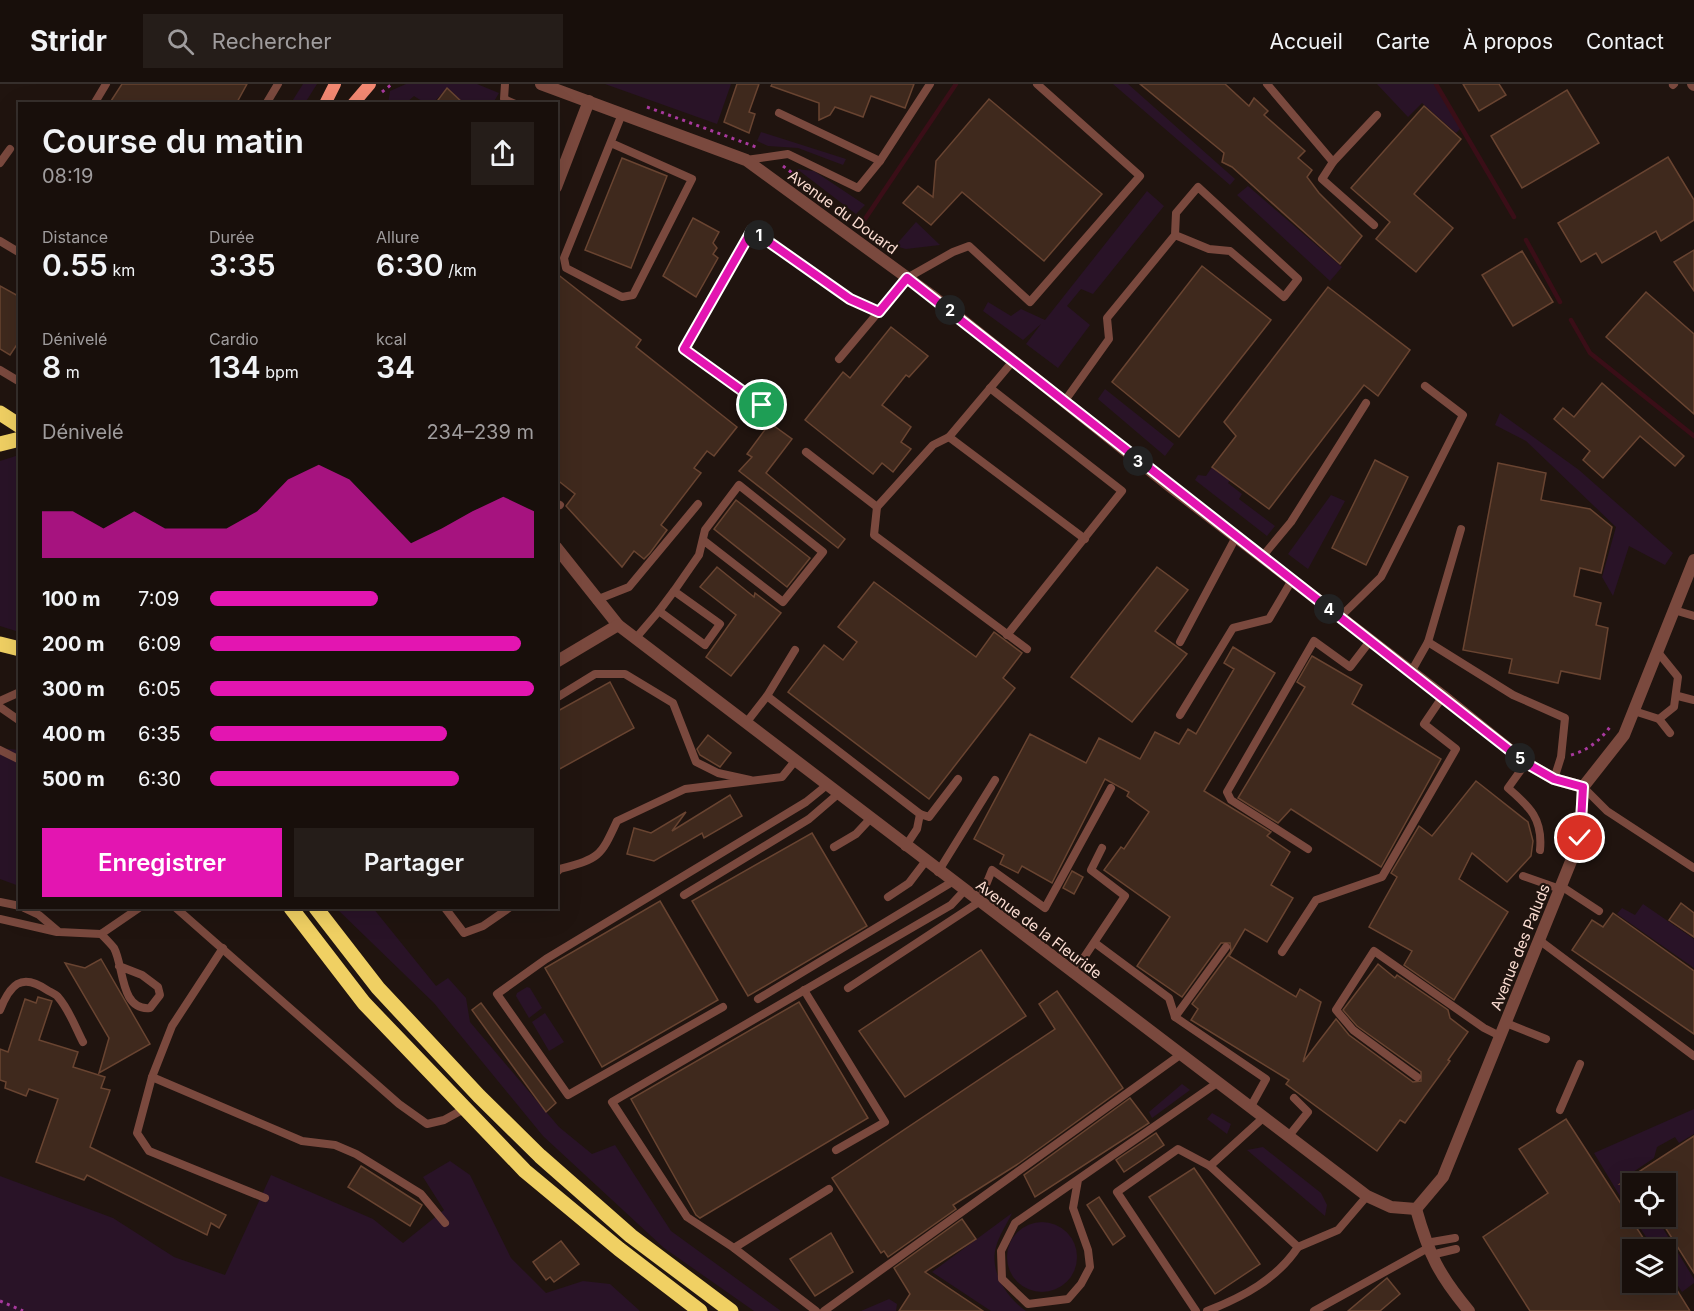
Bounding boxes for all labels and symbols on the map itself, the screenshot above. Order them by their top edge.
street label: Avenue du Douard [784,166,902,258]
pin: 1 [744,220,774,250]
pin: 2 [935,295,965,325]
pin [736,379,787,430]
pin: 3 [1123,446,1153,476]
pin: 4 [1314,594,1344,624]
pin: 5 [1505,743,1535,773]
pin [1554,812,1605,863]
street label: Avenue de la Fleuride [972,875,1106,983]
street label: Avenue des Paluds [1486,881,1554,1013]

